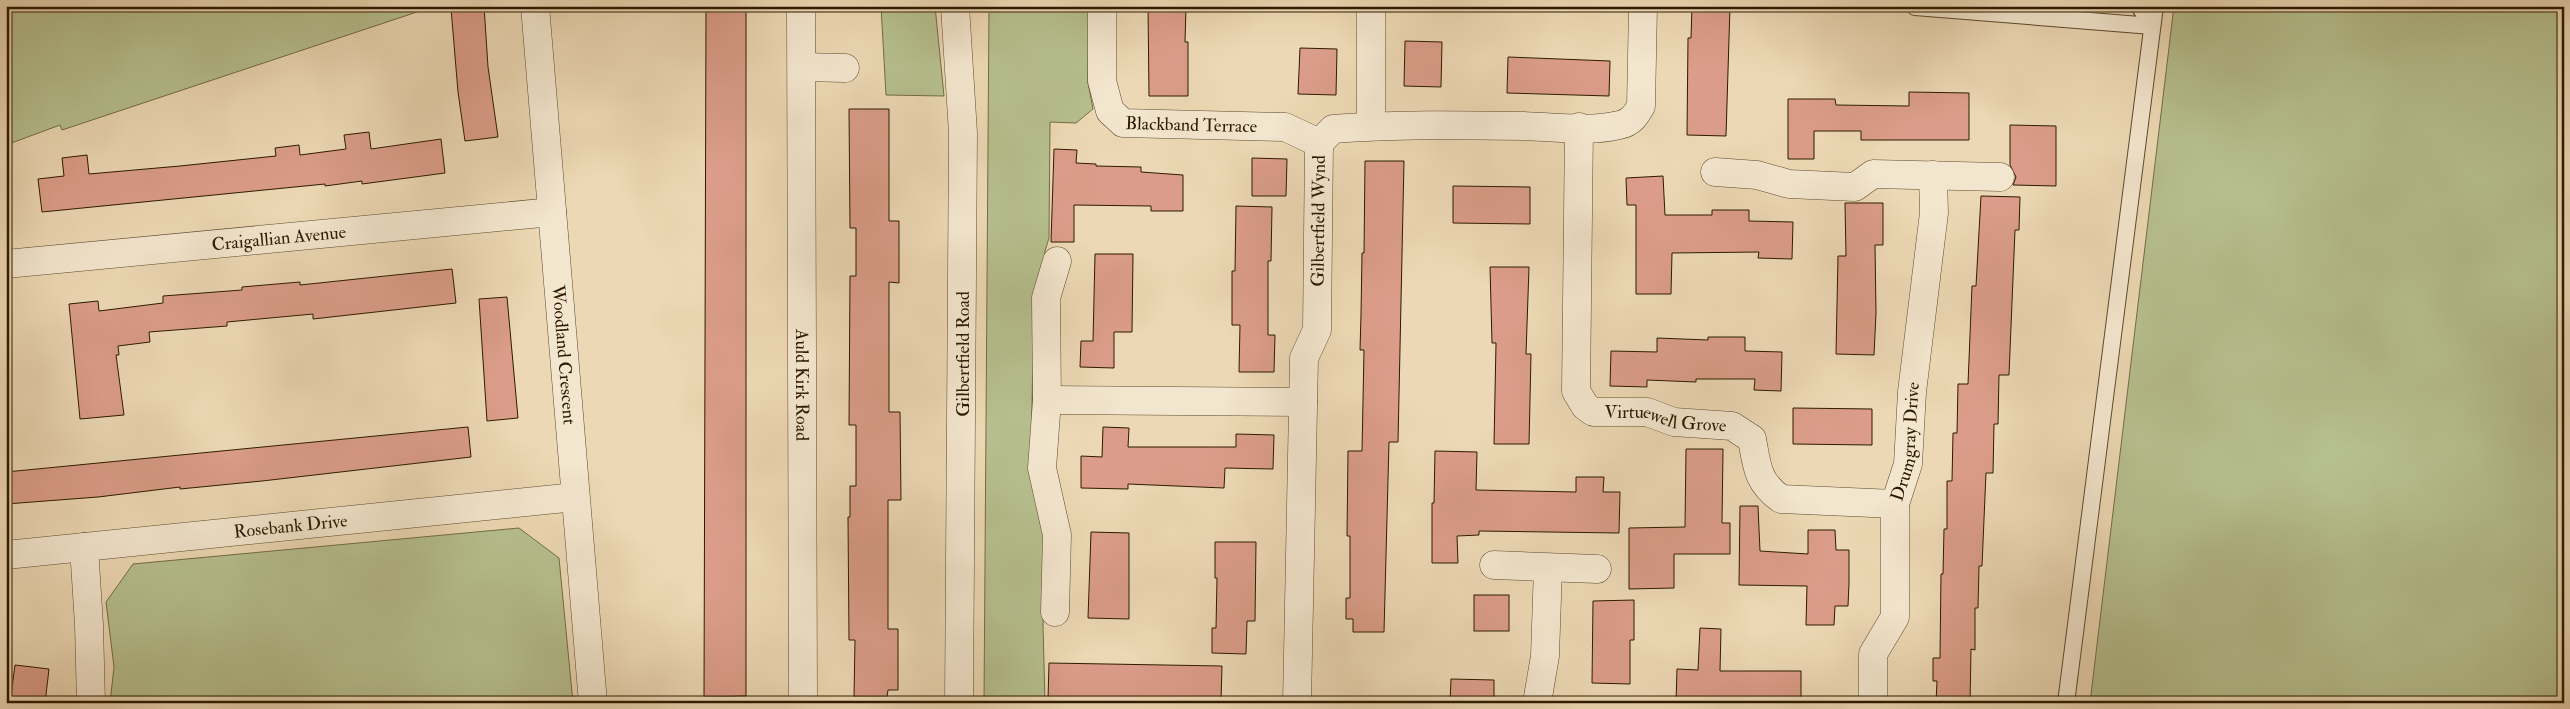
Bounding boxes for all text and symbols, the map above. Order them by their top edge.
street label: Blackband Terrace [1125,112,1258,138]
street label: Gilbertfield Wynd [1306,155,1330,287]
street label: Craigallian Avenue [211,220,347,256]
street label: Woodland Crescent [547,283,581,426]
street label: Gilbertfield Road [952,291,975,417]
street label: Auld Kirk Road [790,328,814,441]
street label: Drumgray Drive [1885,380,1925,504]
street label: Virtuewell Grove [1605,400,1728,437]
street label: Rosebank Drive [233,509,349,543]

